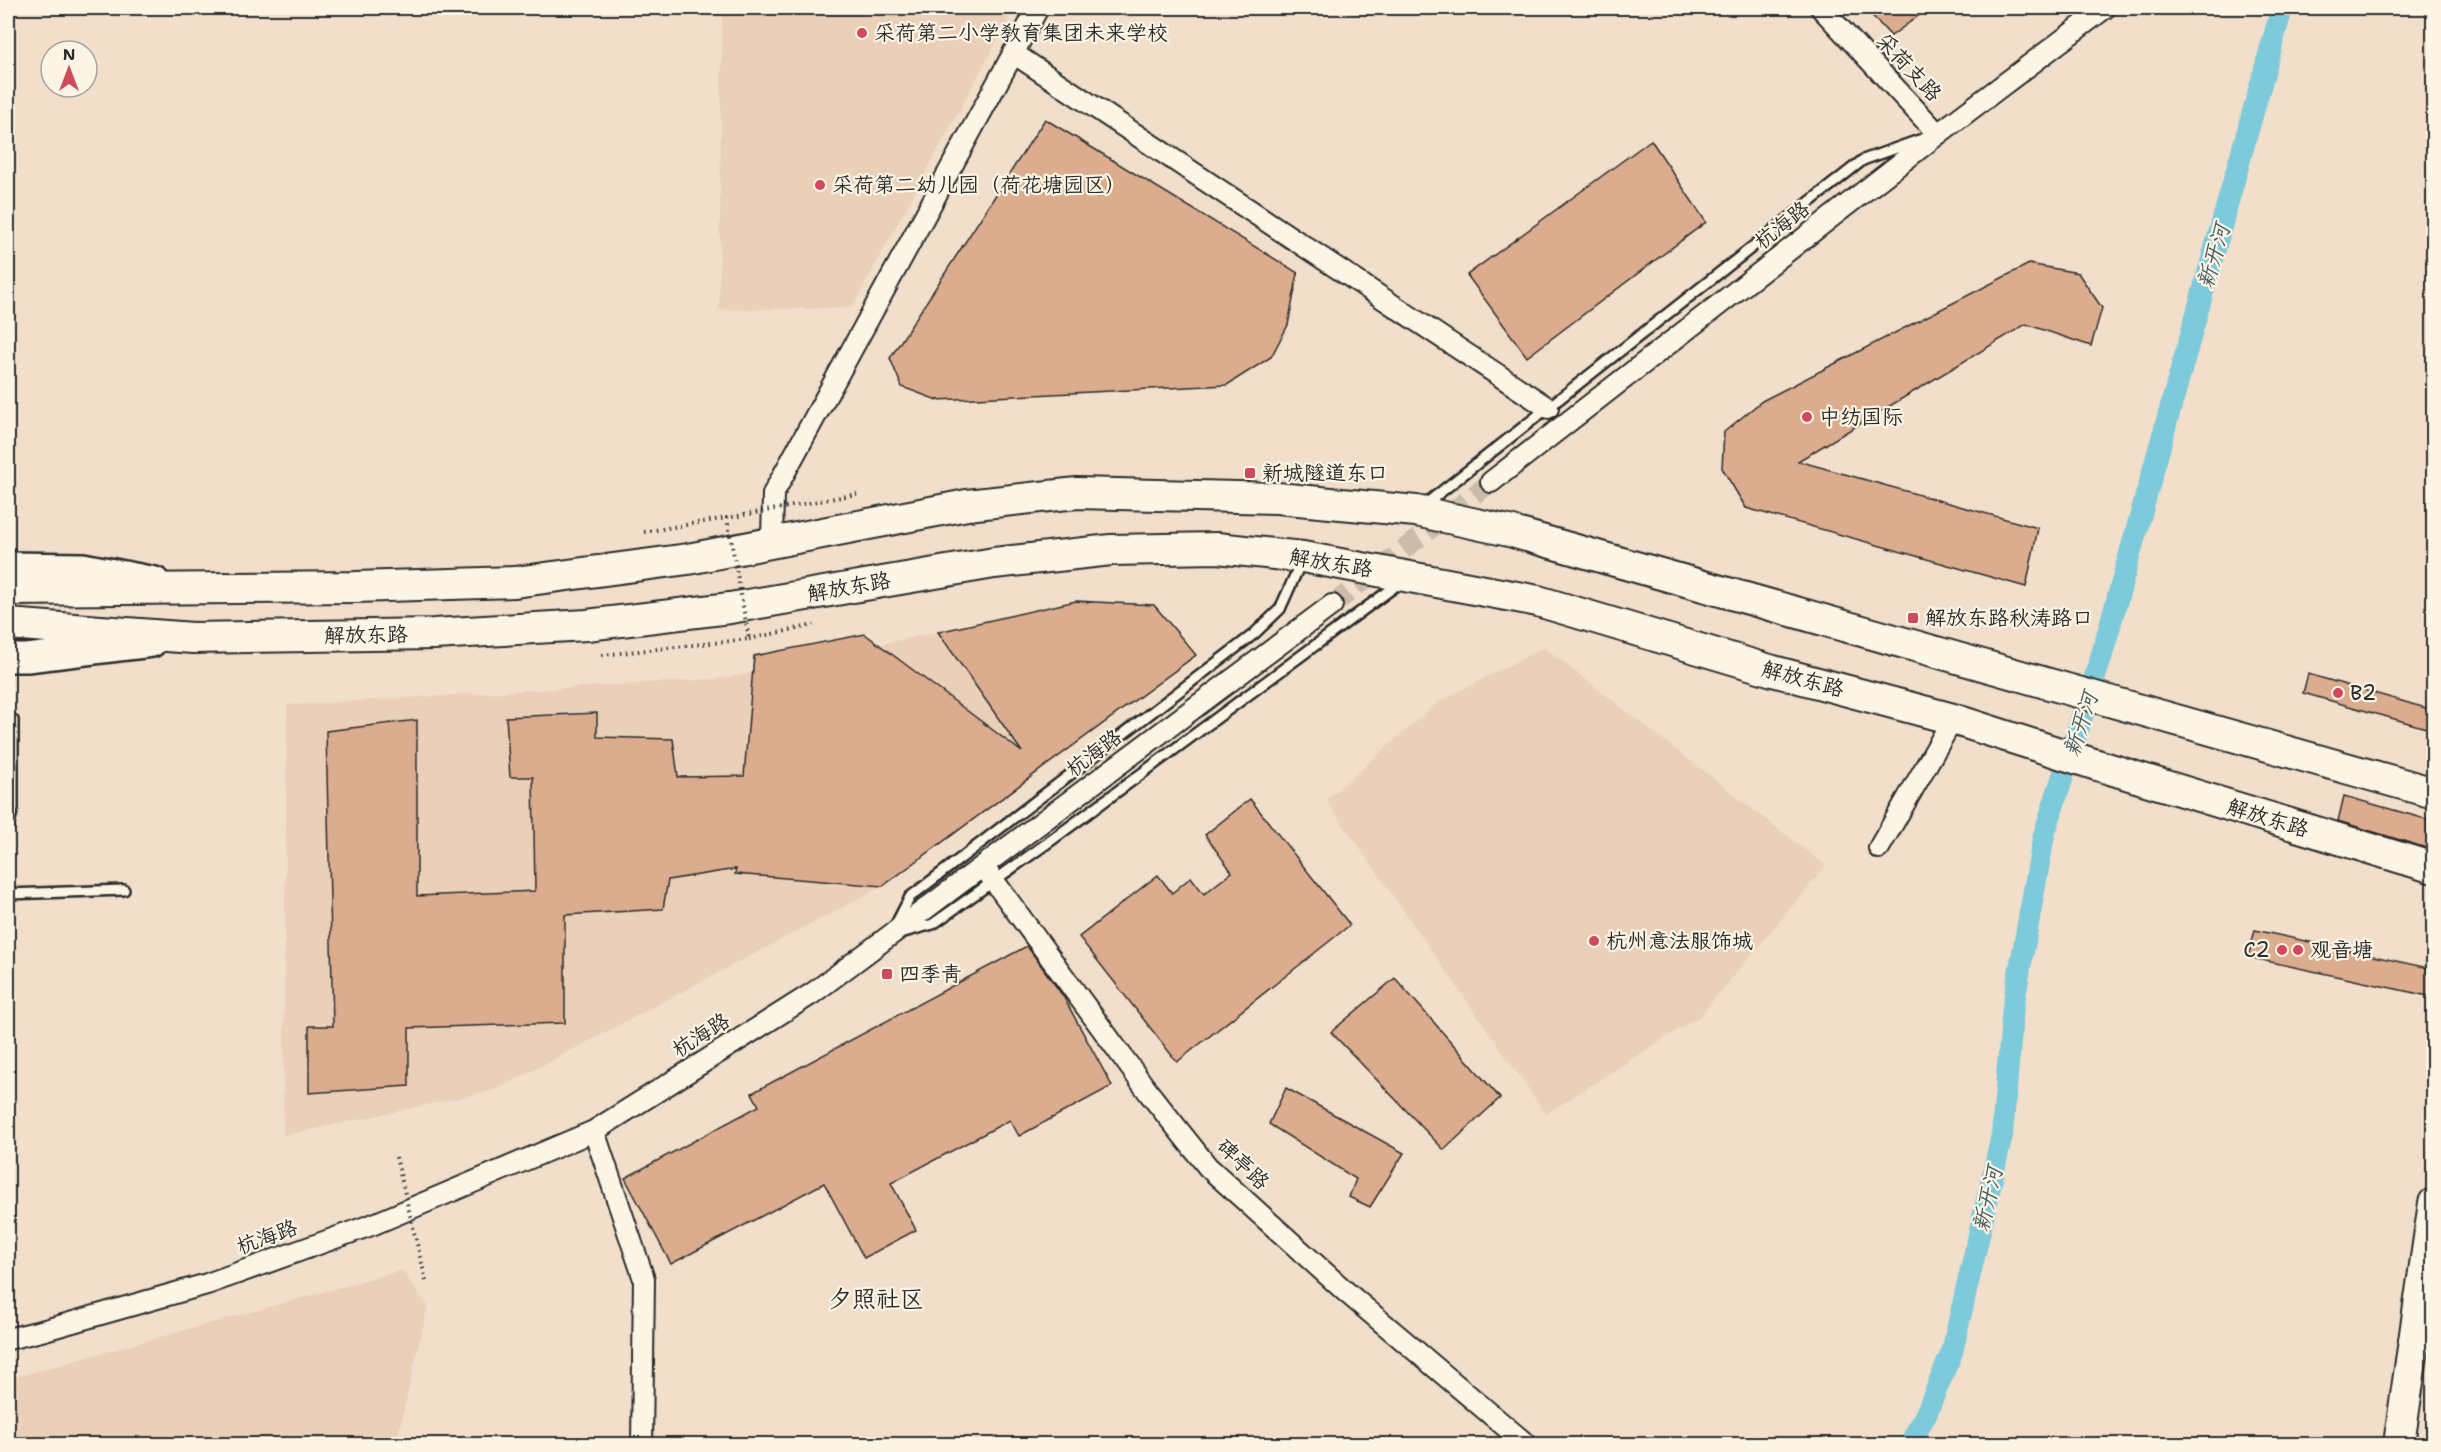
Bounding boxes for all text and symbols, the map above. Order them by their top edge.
place label: 采荷第二小学教育集团未来学校 [874,19,1168,47]
marker: 采荷第二小学教育集团未来学校 [855,26,869,40]
street label: 采荷支路 [1870,27,1948,107]
north arrow [39,39,99,99]
text: N [63,44,75,65]
place label: 采荷第二幼儿园（荷花塘园区） [832,171,1126,199]
marker: 采荷第二幼儿园（荷花塘园区） [813,178,827,192]
street label: 杭海路 [1749,195,1815,255]
water label: 新开河 [2190,218,2237,292]
place label: 中纺国际 [1819,403,1903,431]
marker: 中纺国际 [1800,410,1814,424]
place label: 新城隧道东口 [1262,459,1388,487]
marker: 新城隧道东口 [1243,466,1257,480]
street label: 解放东路 [1287,543,1375,583]
street label: 解放东路 [805,566,893,608]
place label: 解放东路秋涛路口 [1925,604,2093,632]
marker: 解放东路秋涛路口 [1906,611,1920,625]
street label: 解放东路 [324,620,408,650]
street label: 解放东路 [1759,655,1847,703]
place label: B2 [2350,679,2376,707]
water label: 新开河 [2056,685,2105,760]
marker: B2 [2331,686,2345,700]
street label: 杭海路 [1060,723,1128,783]
street label: 解放东路 [2224,792,2312,844]
place label: 杭州意法服饰城 [1606,927,1753,955]
marker: 杭州意法服饰城 [1587,934,1601,948]
place label: C2 [2243,936,2270,964]
place label: 观音塘 [2310,936,2373,964]
marker: C2 [2275,943,2289,957]
marker: 观音塘 [2291,943,2305,957]
place label: 四季青 [899,960,962,988]
marker: 四季青 [880,967,894,981]
street label: 杭海路 [667,1006,735,1064]
street label: 碑亭路 [1211,1132,1275,1196]
water label: 新开河 [1966,1161,2010,1235]
street label: 杭海路 [233,1213,301,1261]
district label: 夕照社区 [828,1283,924,1315]

